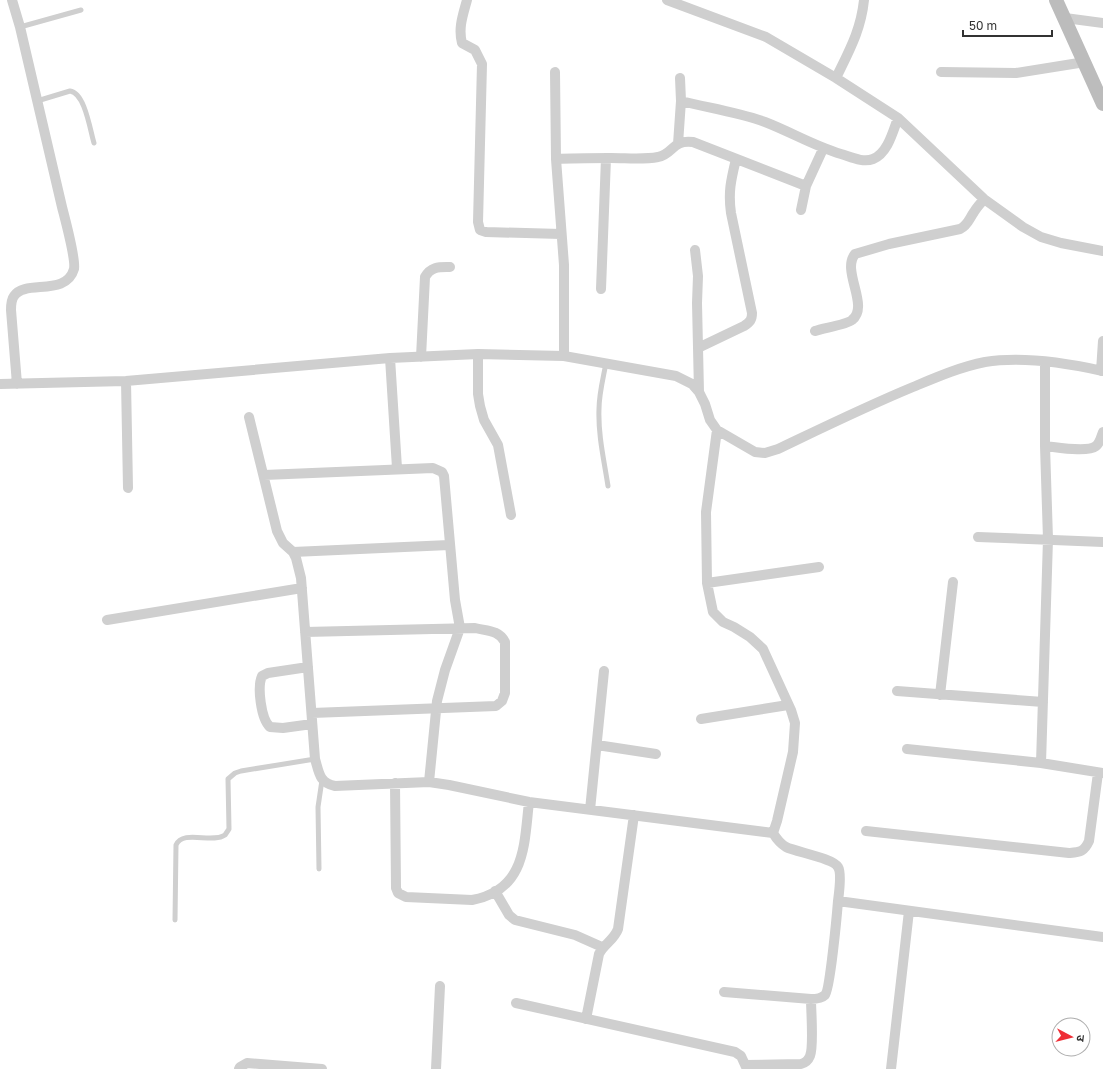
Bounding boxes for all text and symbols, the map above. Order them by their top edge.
scale bar [963,12,1052,38]
text: 50 m [969,18,997,33]
north arrow [1051,1017,1091,1057]
text: उ [1075,1034,1088,1043]

